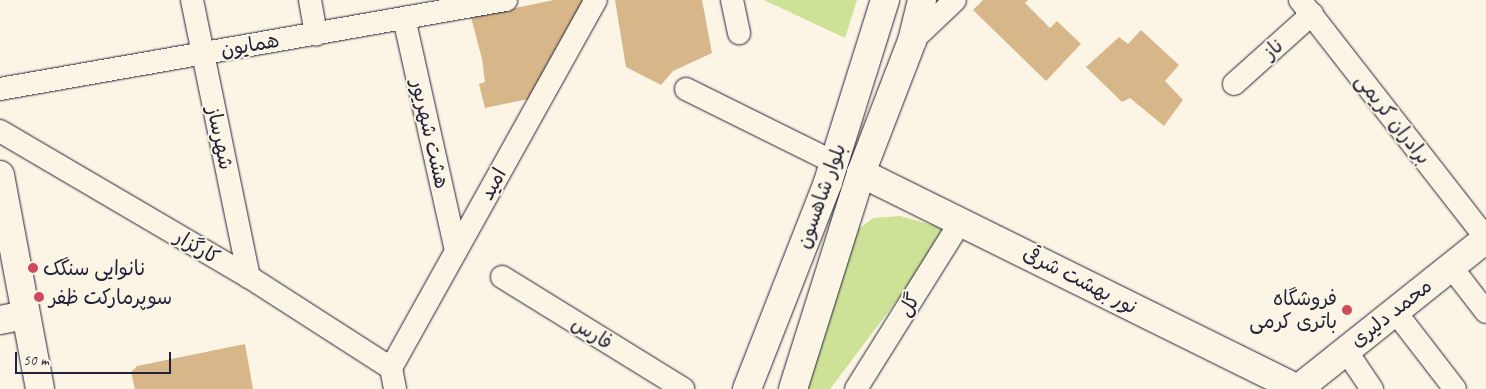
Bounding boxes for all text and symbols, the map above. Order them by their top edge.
street label: همایون [219,28,281,62]
street label: ناز [1258,34,1288,64]
street label: برادران کریمی [1350,69,1436,169]
street label: هشت شهریور [406,77,454,191]
street label: شهرساز [202,104,238,172]
street label: بلوار شاهسون [791,140,851,252]
street label: امید [475,164,511,204]
street label: کارگزار [170,225,224,269]
street label: نور بهشت شرقی [1019,241,1141,319]
place label: نانوایی سنگک [43,256,146,280]
marker: نانوایی سنگک [27,262,39,274]
street label: محمد دلیری [1345,274,1437,352]
place label: سوپرمارکت ظفر [49,285,172,309]
place label: فروشگاه باتری کرمی [1249,286,1337,333]
street label: گل [893,289,925,321]
marker: سوپرمارکت ظفر [33,291,45,303]
marker: فروشگاه باتری کرمی [1341,304,1353,316]
street label: فارس [567,311,617,355]
scale bar [18,342,174,374]
text: 50 m [23,351,49,370]

